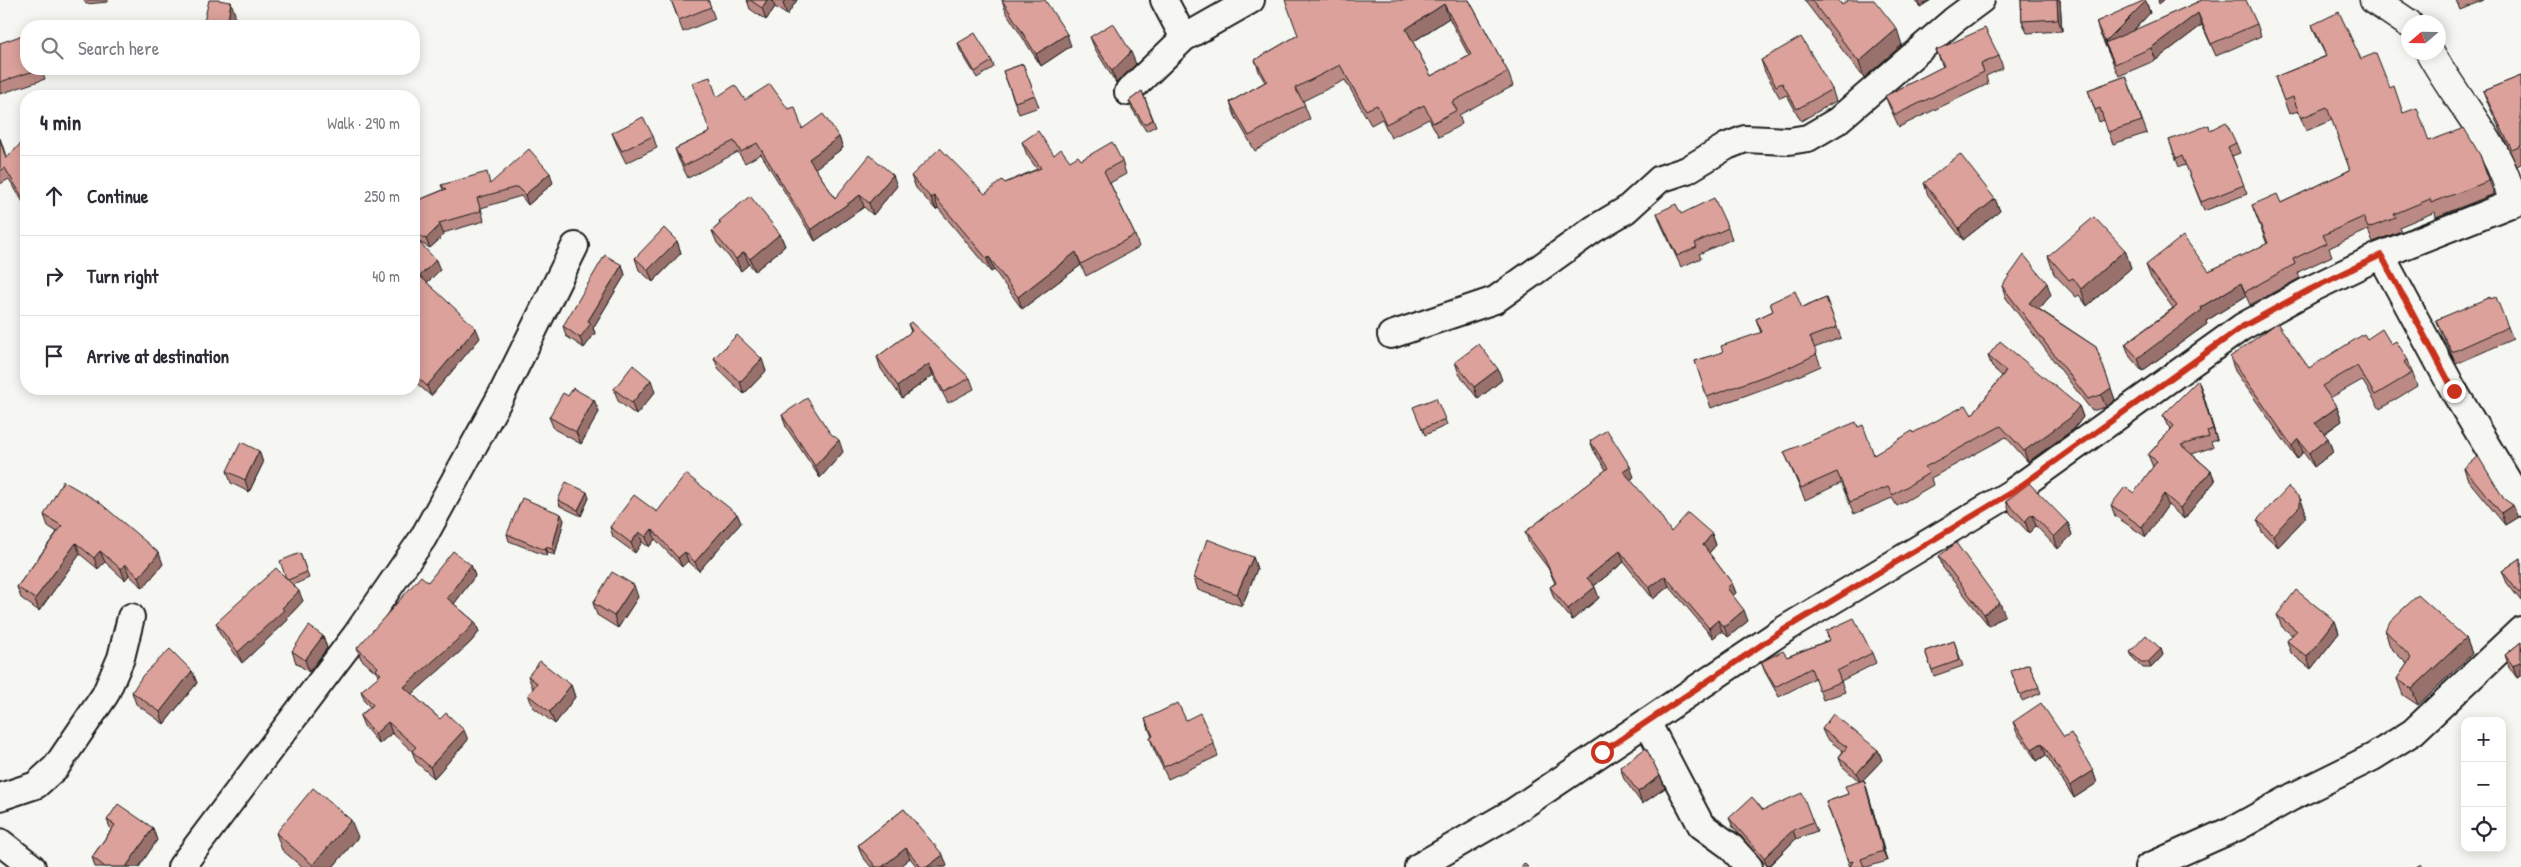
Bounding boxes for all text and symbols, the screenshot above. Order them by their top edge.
north arrow [2401,15,2446,60]
search box [20,20,420,75]
icon: search [38,34,66,62]
text: Search here [78,35,159,61]
text: 4 min [40,108,81,137]
text: Walk · 290 m [327,112,400,134]
icon: ahead [40,182,68,210]
text: Continue [87,183,148,209]
text: 250 m [364,185,400,207]
icon: right [40,262,68,290]
text: Turn right [87,263,158,289]
text: 40 m [372,265,400,287]
icon: arrive [40,342,68,370]
text: Arrive at destination [87,343,229,369]
route end [2443,380,2466,403]
map controls [2461,717,2506,852]
button: + [2461,717,2506,762]
route start [1591,741,1614,764]
button: − [2461,762,2506,807]
button: locate [2461,807,2506,852]

